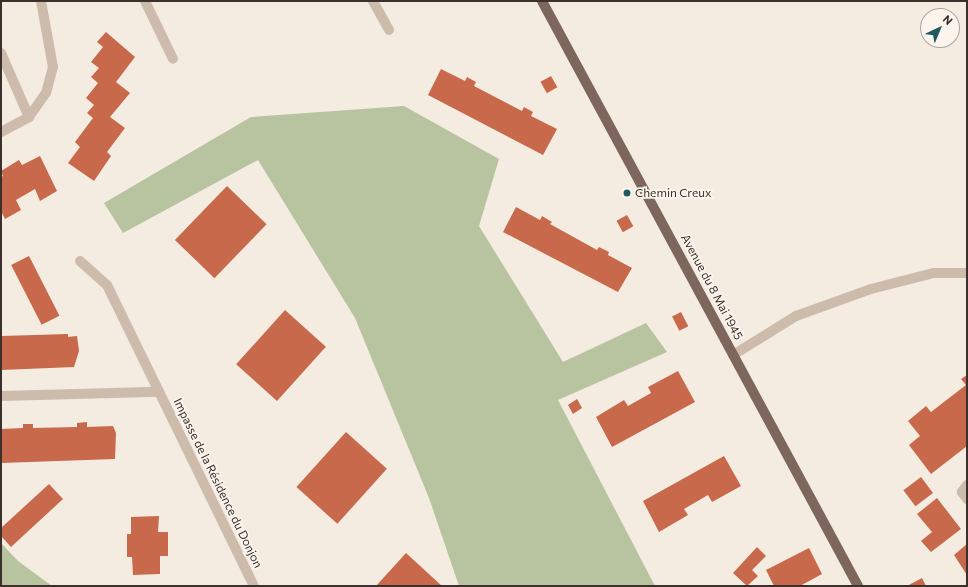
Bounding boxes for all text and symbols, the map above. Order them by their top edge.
north arrow [920,8,960,48]
text: N [940,12,955,27]
place label: Chemin Creux [635,186,711,200]
marker: Chemin Creux [622,188,632,198]
street label: Avenue du 8 Mai 1945 [678,232,746,342]
street label: Impasse de la Résidence du Donjon [171,396,265,570]

